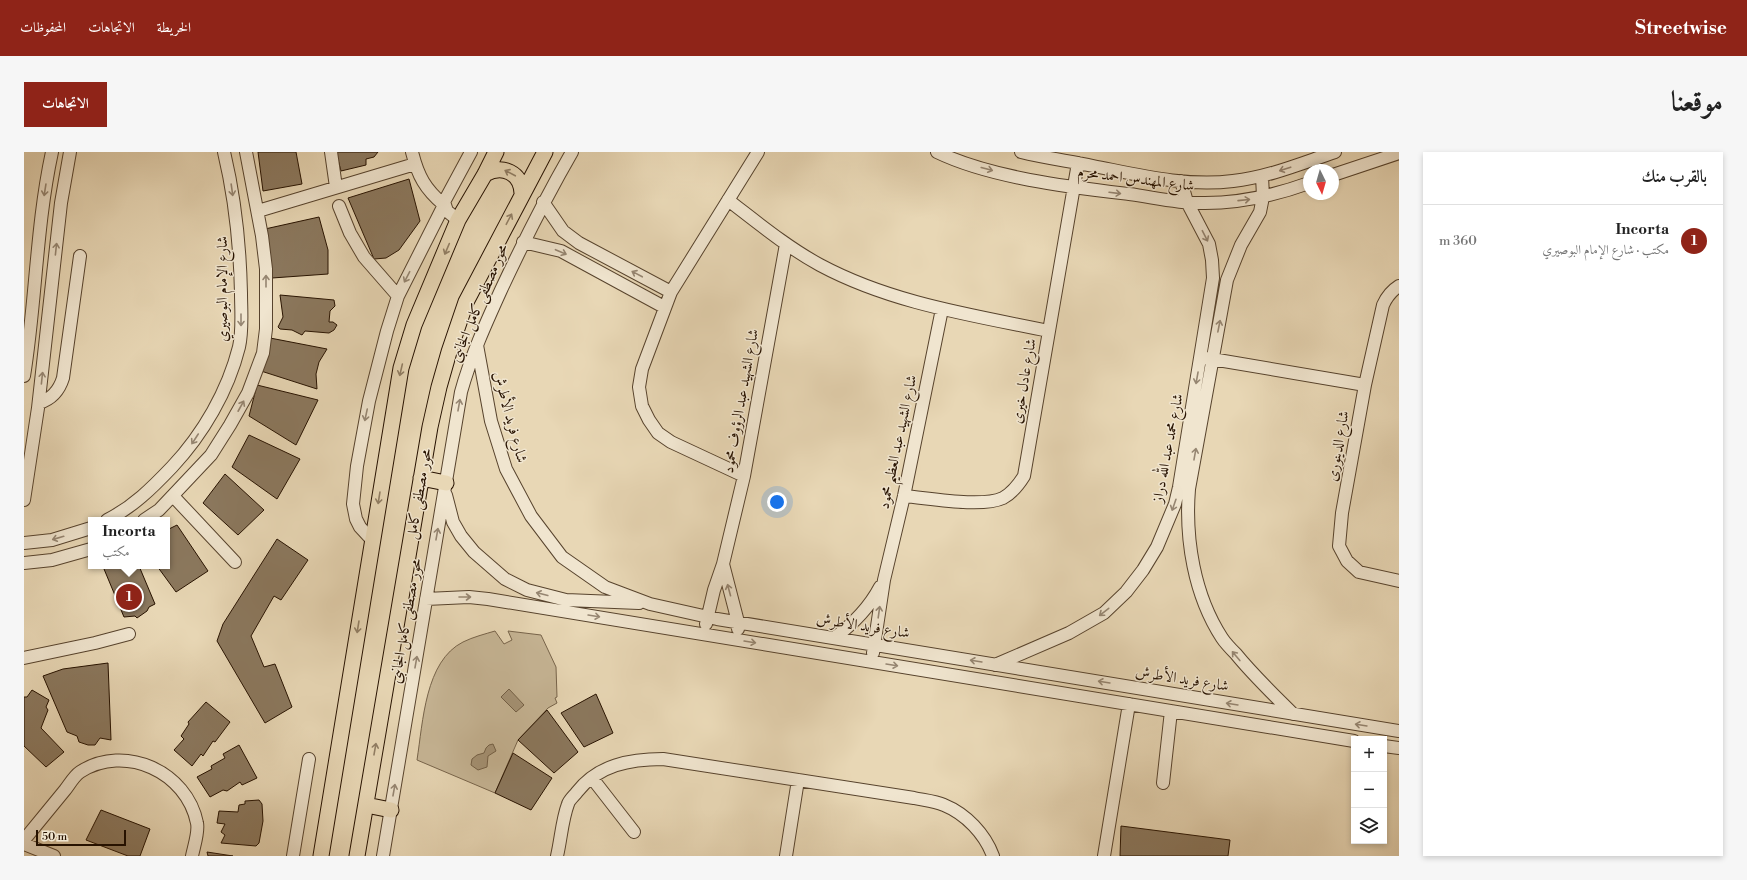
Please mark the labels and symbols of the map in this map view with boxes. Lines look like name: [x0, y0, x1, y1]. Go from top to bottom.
street label: شارع المهندس احمد محرم: [1076, 162, 1196, 199]
north arrow: [1303, 164, 1339, 200]
one-way arrow: [980, 166, 993, 173]
one-way arrow: [1279, 166, 1292, 173]
one-way arrow: [504, 169, 516, 176]
one-way arrow: [228, 183, 236, 196]
one-way arrow: [41, 184, 49, 197]
one-way arrow: [1108, 189, 1121, 196]
one-way arrow: [1237, 196, 1250, 204]
one-way arrow: [506, 213, 513, 225]
one-way arrow: [1201, 230, 1209, 242]
street label: شارع الإمام البوصيري: [213, 236, 235, 342]
street label: محور مصطفى كامل الجانبى: [446, 241, 513, 365]
one-way arrow: [442, 242, 450, 254]
one-way arrow: [52, 243, 60, 256]
one-way arrow: [554, 249, 566, 256]
one-way arrow: [631, 270, 643, 277]
one-way arrow: [403, 271, 411, 283]
one-way arrow: [262, 275, 270, 288]
one-way arrow: [237, 313, 245, 326]
one-way arrow: [1215, 320, 1223, 333]
street label: شارع الشهيد عبد الرؤوف محمود: [719, 327, 766, 475]
street label: شارع عادل خيرى: [1007, 337, 1044, 426]
one-way arrow: [397, 363, 404, 376]
street label: شارع فريد الأطرش: [486, 369, 533, 466]
one-way arrow: [1193, 371, 1201, 384]
one-way arrow: [38, 372, 45, 385]
street label: شارع الشهيد عبد العظيم محمود: [875, 373, 926, 512]
street label: شارع محمد عبد الله دراز: [1145, 391, 1191, 507]
one-way arrow: [455, 399, 463, 412]
one-way arrow: [238, 400, 245, 412]
one-way arrow: [362, 408, 370, 421]
street label: شارع الدينورى: [1322, 409, 1357, 483]
one-way arrow: [191, 433, 199, 444]
street label: محور مصطفى كامل: [402, 447, 437, 541]
one-way arrow: [1192, 448, 1200, 461]
one-way arrow: [375, 491, 383, 504]
your location: [767, 492, 787, 512]
one-way arrow: [1170, 499, 1178, 511]
one-way arrow: [434, 527, 442, 540]
one-way arrow: [52, 535, 65, 542]
street label: محور مصطفى كامل الجانبى: [386, 557, 427, 685]
pin: 1: [116, 582, 142, 612]
one-way arrow: [725, 584, 732, 597]
one-way arrow: [536, 589, 549, 597]
one-way arrow: [458, 593, 471, 601]
one-way arrow: [875, 606, 883, 619]
street label: شارع فريد الأطرش: [815, 607, 911, 646]
one-way arrow: [1098, 608, 1109, 617]
one-way arrow: [587, 612, 600, 620]
one-way arrow: [354, 620, 362, 633]
one-way arrow: [743, 638, 756, 646]
one-way arrow: [1232, 650, 1241, 661]
one-way arrow: [412, 656, 420, 669]
one-way arrow: [970, 657, 983, 665]
street label: شارع فريد الأطرش: [1134, 660, 1230, 699]
one-way arrow: [885, 661, 898, 669]
one-way arrow: [1098, 678, 1111, 686]
one-way arrow: [1226, 699, 1239, 707]
one-way arrow: [1354, 720, 1367, 728]
one-way arrow: [372, 742, 380, 755]
one-way arrow: [390, 784, 398, 797]
scale bar: [36, 828, 126, 847]

